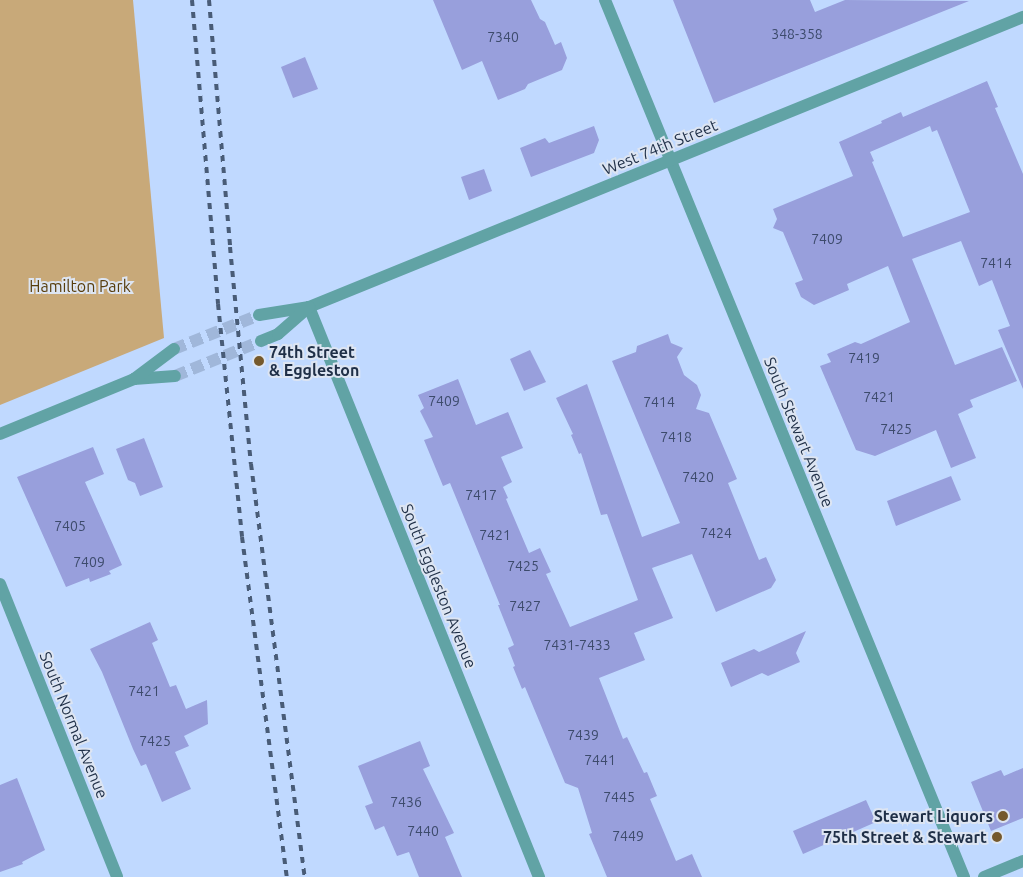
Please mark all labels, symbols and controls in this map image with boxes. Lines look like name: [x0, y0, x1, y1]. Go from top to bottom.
house number: 348-358: [771, 26, 823, 42]
house number: 7340: [487, 29, 519, 45]
street label: West 74th Street: [600, 115, 720, 179]
house number: 7409: [811, 231, 843, 247]
house number: 7414: [980, 255, 1012, 271]
park label: Hamilton Park: [29, 276, 131, 296]
place label: 74th Street & Eggleston: [269, 342, 359, 380]
house number: 7419: [848, 350, 880, 366]
street label: South Stewart Avenue: [760, 354, 838, 510]
marker: 74th Street & Eggleston: [253, 355, 265, 367]
house number: 7421: [863, 389, 895, 405]
house number: 7409: [428, 393, 460, 409]
house number: 7414: [643, 394, 675, 410]
house number: 7425: [880, 421, 912, 437]
house number: 7418: [660, 429, 692, 445]
house number: 7420: [682, 469, 714, 485]
house number: 7417: [465, 487, 497, 503]
street label: South Eggleston Avenue: [397, 501, 481, 671]
house number: 7405: [54, 518, 86, 534]
house number: 7424: [700, 525, 732, 541]
house number: 7421: [479, 527, 511, 543]
house number: 7409: [73, 554, 105, 570]
house number: 7425: [507, 558, 539, 574]
house number: 7427: [509, 598, 541, 614]
house number: 7431-7433: [543, 637, 611, 653]
street label: South Normal Avenue: [36, 649, 112, 801]
house number: 7421: [128, 683, 160, 699]
house number: 7439: [567, 727, 599, 743]
house number: 7425: [139, 733, 171, 749]
house number: 7441: [584, 752, 616, 768]
house number: 7445: [603, 789, 635, 805]
house number: 7436: [390, 794, 422, 810]
place label: Stewart Liquors: [874, 806, 993, 826]
marker: Stewart Liquors: [997, 810, 1009, 822]
house number: 7440: [407, 823, 439, 839]
place label: 75th Street & Stewart: [823, 827, 987, 847]
house number: 7449: [612, 828, 644, 844]
marker: 75th Street & Stewart: [991, 831, 1003, 843]

